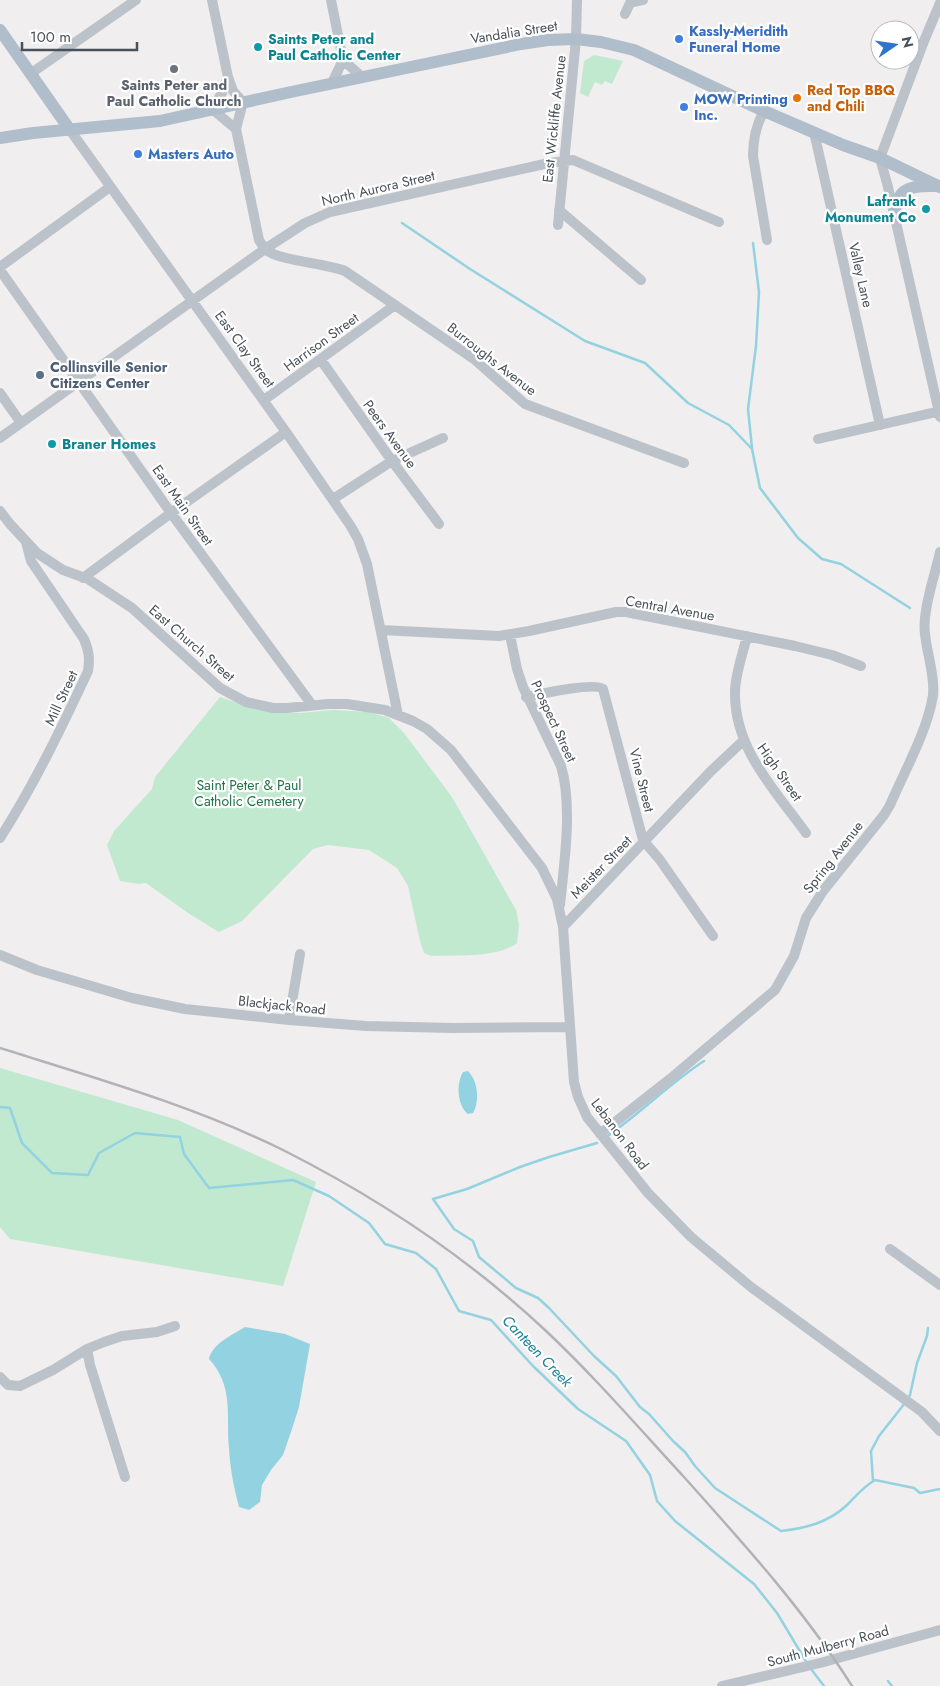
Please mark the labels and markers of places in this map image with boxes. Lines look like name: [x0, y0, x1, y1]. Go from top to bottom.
place label: Kassly-Meridith Funeral Home: [689, 21, 788, 57]
place label: Saints Peter and Paul Catholic Center: [268, 29, 401, 65]
marker: Kassly-Meridith Funeral Home: [673, 33, 685, 45]
marker: Saints Peter and Paul Catholic Center: [252, 41, 264, 53]
marker: Saints Peter and Paul Catholic Church: [168, 63, 180, 75]
place label: Saints Peter and Paul Catholic Church: [107, 75, 241, 111]
place label: Red Top BBQ and Chili: [807, 80, 896, 116]
place label: MOW Printing Inc.: [694, 89, 788, 125]
marker: Red Top BBQ and Chili: [791, 92, 803, 104]
marker: MOW Printing Inc.: [678, 101, 690, 113]
place label: Masters Auto: [148, 144, 234, 164]
marker: Masters Auto: [132, 148, 144, 160]
place label: Lafrank Monument Co: [825, 191, 916, 227]
marker: Lafrank Monument Co: [920, 203, 932, 215]
place label: Collinsville Senior Citizens Center: [50, 357, 168, 393]
marker: Collinsville Senior Citizens Center: [34, 369, 46, 381]
place label: Braner Homes: [62, 434, 156, 454]
marker: Braner Homes: [46, 438, 58, 450]

